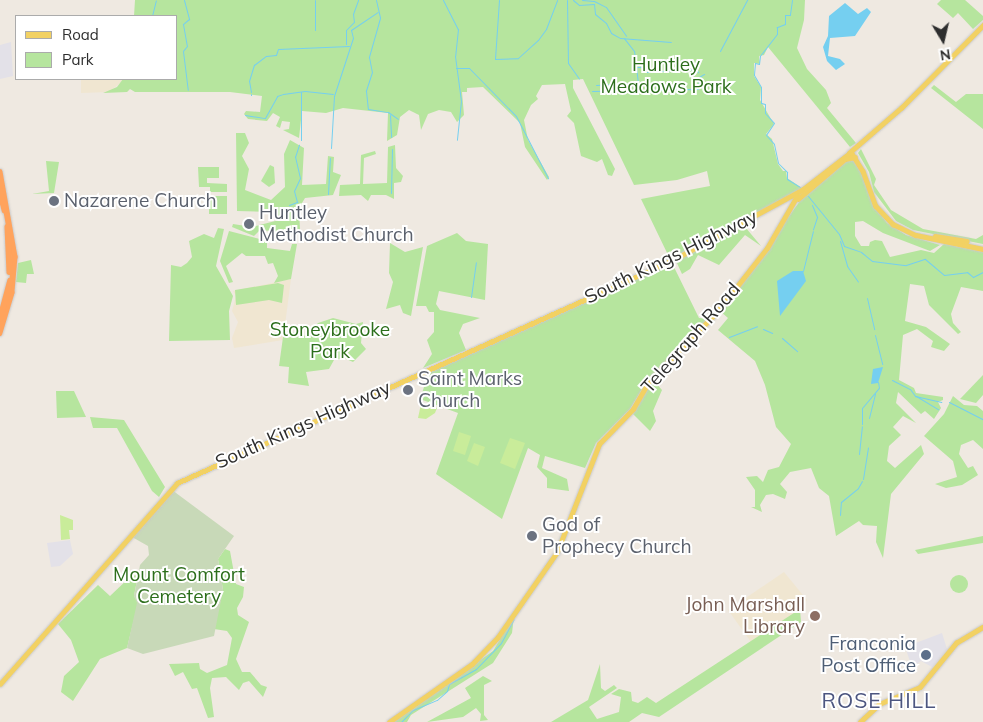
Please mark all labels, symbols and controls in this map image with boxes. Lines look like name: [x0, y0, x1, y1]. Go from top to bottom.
legend: [15, 15, 178, 80]
north arrow: [918, 15, 968, 65]
text: Road: [62, 25, 99, 44]
text: N: [939, 45, 952, 65]
text: Park: [62, 50, 94, 69]
park label: Huntley Meadows Park: [601, 54, 731, 98]
place label: Nazarene Church: [64, 190, 217, 212]
marker: Nazarene Church: [48, 195, 60, 207]
place label: Huntley Methodist Church: [259, 202, 414, 246]
street label: South Kings Highway: [581, 205, 761, 309]
marker: Huntley Methodist Church: [243, 218, 255, 230]
street label: Telegraph Road: [637, 278, 745, 398]
park label: Stoneybrooke Park: [270, 319, 390, 363]
place label: Saint Marks Church: [418, 368, 522, 412]
street label: South Kings Highway: [212, 376, 394, 474]
marker: Saint Marks Church: [402, 384, 414, 396]
place label: God of Prophecy Church: [542, 514, 692, 558]
marker: God of Prophecy Church: [526, 530, 538, 542]
park label: Mount Comfort Cemetery: [113, 564, 245, 608]
place label: John Marshall Library: [685, 594, 805, 638]
marker: John Marshall Library: [809, 610, 821, 622]
place label: Franconia Post Office: [821, 633, 916, 677]
marker: Franconia Post Office: [920, 649, 932, 661]
district label: ROSE HILL: [820, 687, 938, 713]

